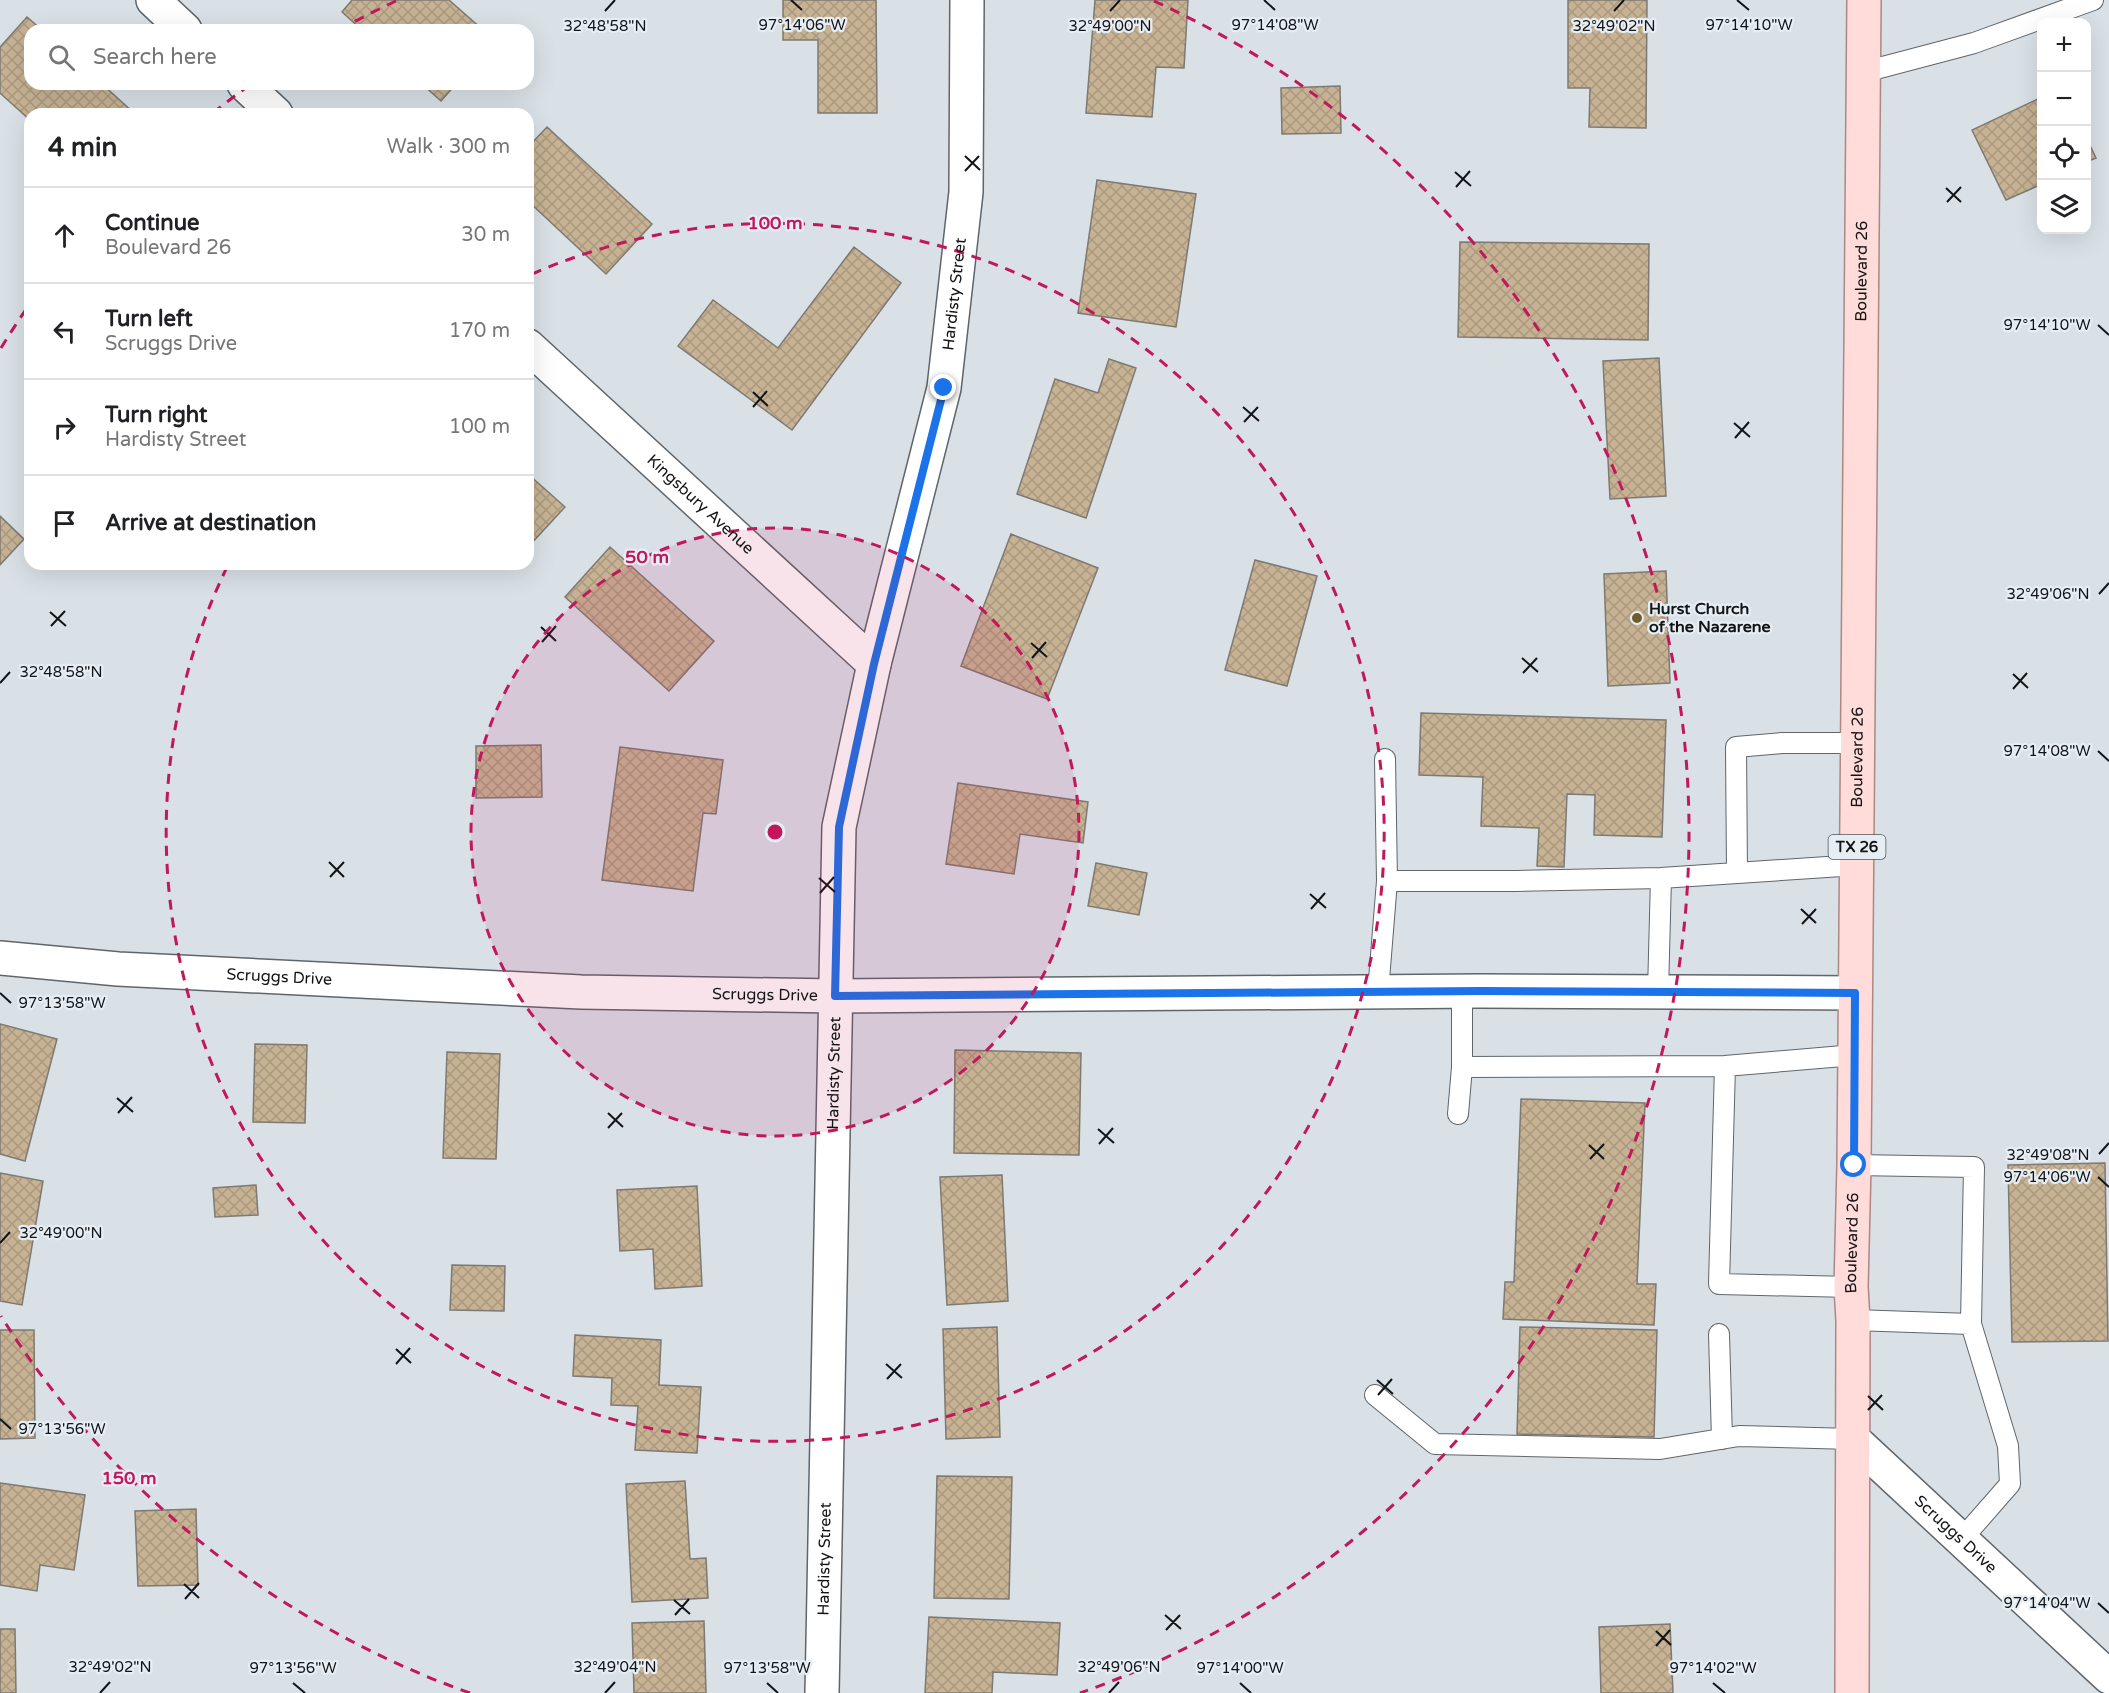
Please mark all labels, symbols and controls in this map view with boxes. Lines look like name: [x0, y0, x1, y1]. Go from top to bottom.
text: 97°14'06"W: [758, 16, 846, 34]
text: 97°14'08"W: [1231, 16, 1319, 34]
text: 97°14'10"W: [1705, 16, 1793, 34]
text: 32°48'58"N: [563, 17, 647, 35]
text: 32°49'00"N: [1068, 17, 1152, 35]
text: 32°49'02"N: [1572, 17, 1656, 35]
map controls: [2037, 18, 2091, 234]
button: +: [2037, 18, 2091, 72]
search box: [24, 24, 534, 90]
icon: search: [45, 41, 78, 74]
text: Search here: [93, 44, 217, 70]
button: −: [2037, 72, 2091, 126]
button: locate: [2037, 126, 2091, 180]
text: 4 min: [48, 132, 117, 163]
text: Walk · 300 m: [387, 135, 510, 159]
button: layers: [2037, 180, 2091, 234]
text: Continue: [105, 210, 200, 236]
text: 100 m: [747, 212, 803, 234]
icon: ahead: [48, 219, 81, 252]
street label: Boulevard 26: [1851, 220, 1872, 322]
text: 30 m: [461, 223, 510, 247]
text: Boulevard 26: [105, 236, 231, 260]
street label: Hardisty Street: [938, 237, 971, 352]
text: Turn left: [105, 306, 193, 332]
icon: left: [48, 315, 81, 348]
text: 97°14'10"W: [2003, 316, 2091, 334]
text: 170 m: [449, 319, 510, 343]
text: Scruggs Drive: [105, 332, 237, 356]
route end: [930, 374, 956, 400]
text: Turn right: [105, 402, 207, 428]
icon: right: [48, 411, 81, 444]
text: 100 m: [449, 415, 510, 439]
text: Hardisty Street: [105, 428, 246, 452]
street label: Kingsbury Avenue: [643, 450, 758, 559]
icon: arrive: [48, 507, 81, 540]
text: Arrive at destination: [105, 510, 316, 536]
text: 50 m: [625, 546, 669, 568]
text: 32°49'06"N: [2006, 585, 2090, 603]
place label: Hurst Church of the Nazarene: [1649, 599, 1771, 637]
marker: Hurst Church of the Nazarene: [1630, 611, 1644, 625]
text: 32°48'58"N: [19, 663, 103, 681]
street label: Boulevard 26: [1847, 706, 1868, 808]
text: 97°14'08"W: [2003, 742, 2091, 760]
centre of rings: [765, 822, 785, 842]
road number: TX 26: [1828, 835, 1886, 859]
street label: Scruggs Drive: [226, 964, 333, 990]
street label: Scruggs Drive: [712, 984, 818, 1006]
text: 97°13'58"W: [18, 994, 106, 1012]
street label: Hardisty Street: [823, 1016, 845, 1130]
text: 32°49'08"N: [2006, 1146, 2090, 1164]
route start: [1840, 1151, 1866, 1177]
text: 97°14'06"W: [2003, 1168, 2091, 1186]
street label: Boulevard 26: [1841, 1192, 1863, 1294]
text: 32°49'00"N: [19, 1224, 103, 1242]
text: 97°13'56"W: [18, 1420, 106, 1438]
text: 150 m: [101, 1467, 157, 1489]
street label: Scruggs Drive: [1910, 1491, 2001, 1578]
street label: Hardisty Street: [814, 1502, 836, 1616]
text: 97°14'04"W: [2003, 1594, 2091, 1612]
text: 32°49'02"N: [68, 1658, 152, 1676]
text: 32°49'04"N: [573, 1658, 657, 1676]
text: 32°49'06"N: [1077, 1658, 1161, 1676]
text: 97°13'56"W: [249, 1659, 337, 1677]
text: 97°13'58"W: [723, 1659, 811, 1677]
text: 97°14'00"W: [1196, 1659, 1284, 1677]
text: 97°14'02"W: [1669, 1659, 1757, 1677]

